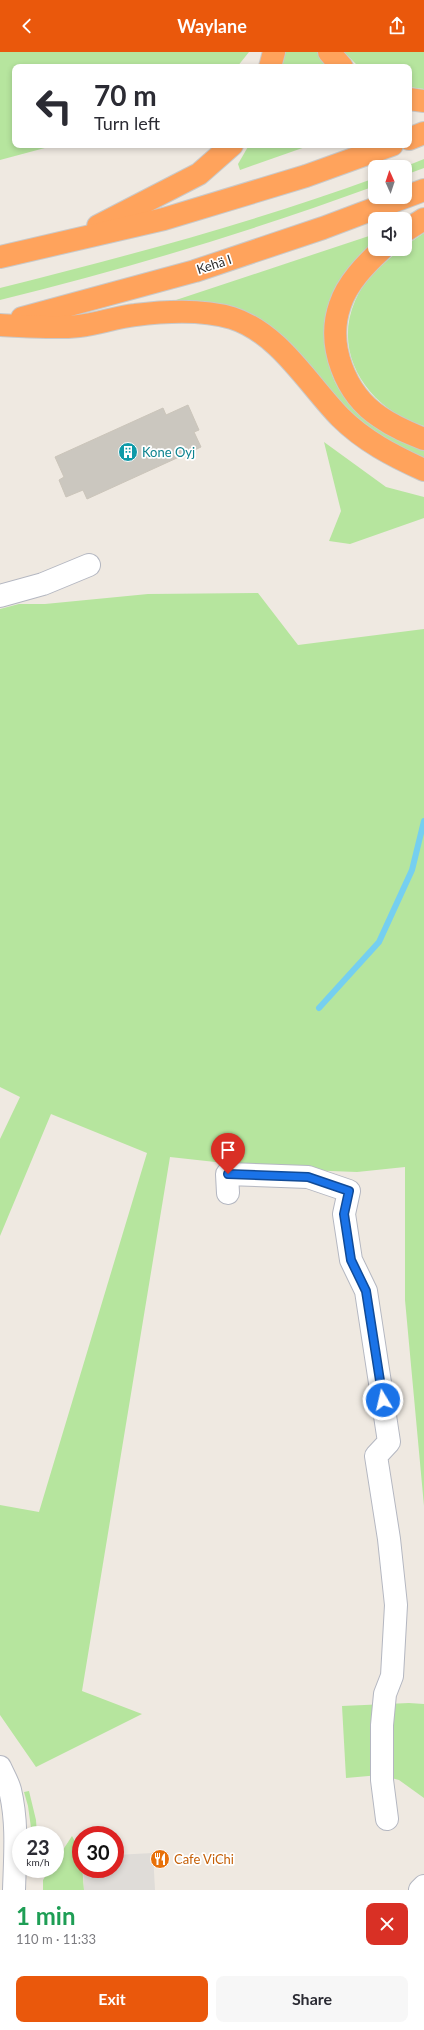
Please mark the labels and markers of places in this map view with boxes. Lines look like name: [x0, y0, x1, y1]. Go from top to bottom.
building icon: Kone Oyj: [117, 441, 139, 463]
place label: Kone Oyj: [142, 444, 195, 460]
pin: [211, 1133, 245, 1174]
restaurant icon: Cafe ViChi: [149, 1848, 171, 1870]
place label: Cafe ViChi: [174, 1851, 234, 1867]

